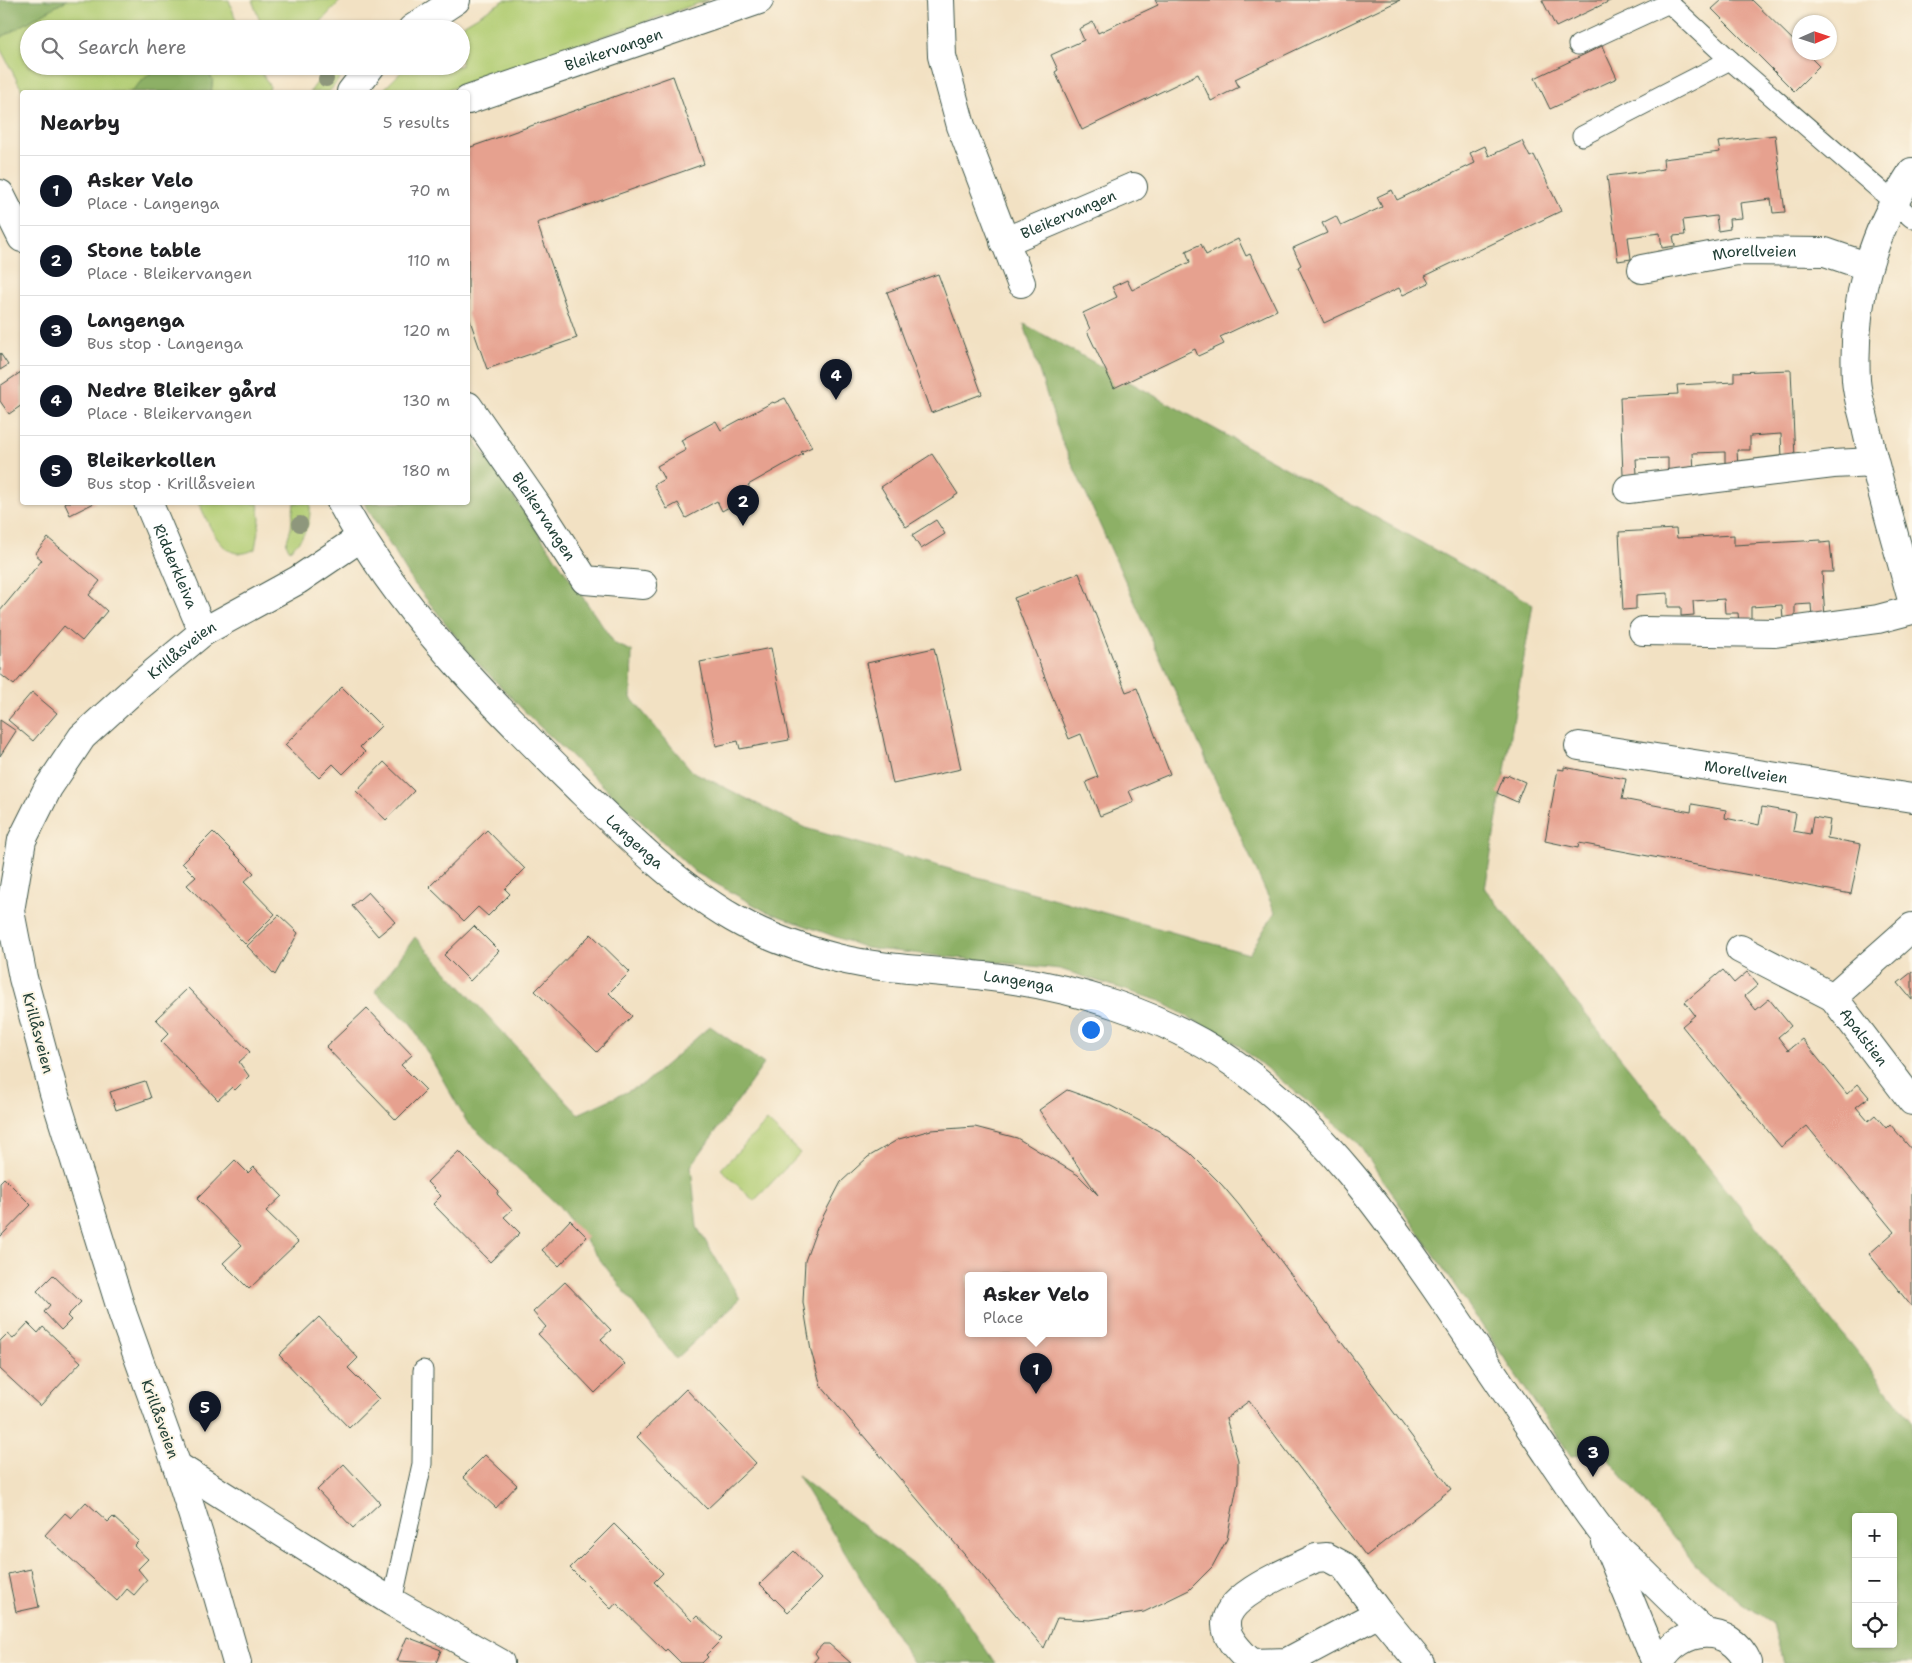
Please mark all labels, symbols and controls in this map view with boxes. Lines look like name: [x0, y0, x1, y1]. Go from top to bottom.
north arrow: [1792, 15, 1837, 60]
search box: [20, 20, 470, 75]
street label: Bleikervangen: [562, 24, 665, 76]
icon: search: [38, 34, 66, 62]
text: Search here: [78, 35, 187, 60]
text: Nearby: [40, 109, 120, 137]
text: 5 results: [383, 112, 450, 133]
text: Asker Velo: [87, 168, 193, 193]
text: 1: [52, 180, 60, 201]
text: 70 m: [409, 180, 450, 201]
street label: Bleikervangen: [1018, 185, 1119, 244]
text: Place · Langenga: [87, 193, 219, 214]
text: Stone table: [87, 238, 202, 263]
street label: Morellveien: [1711, 241, 1797, 265]
text: 2: [50, 250, 62, 271]
text: 110 m: [407, 250, 450, 271]
text: Place · Bleikervangen: [87, 263, 252, 284]
text: Langenga: [87, 308, 185, 333]
text: 3: [50, 320, 62, 341]
text: 120 m: [403, 320, 450, 341]
text: Bus stop · Langenga: [87, 333, 243, 354]
pin: 4: [820, 359, 852, 400]
text: Nedre Bleiker gård: [87, 378, 277, 403]
text: 4: [50, 390, 62, 411]
text: 130 m: [403, 390, 450, 411]
text: Place · Bleikervangen: [87, 403, 252, 424]
text: Bleikerkollen: [87, 448, 216, 473]
text: 5: [51, 460, 61, 481]
text: 180 m: [402, 460, 450, 481]
street label: Bleikervangen: [507, 468, 580, 565]
text: Bus stop · Krillåsveien: [87, 473, 255, 494]
pin: 2: [727, 485, 759, 526]
street label: Ridderkleiva: [148, 521, 202, 613]
street label: Krillåsveien: [143, 617, 220, 684]
street label: Morellveien: [1703, 756, 1789, 788]
street label: Langenga: [601, 810, 668, 874]
street label: Langenga: [982, 966, 1057, 997]
street label: Krillåsveien: [18, 990, 58, 1076]
street label: Apalstien: [1835, 1004, 1892, 1070]
your location: [1078, 1017, 1104, 1043]
popup: [965, 1272, 1107, 1337]
text: Asker Velo: [983, 1282, 1089, 1307]
text: Place: [983, 1307, 1024, 1328]
pin: 1: [1020, 1353, 1052, 1394]
street label: Krillåsveien: [136, 1377, 184, 1461]
pin: 5: [189, 1391, 221, 1432]
pin: 3: [1577, 1436, 1609, 1477]
map controls: [1852, 1513, 1897, 1648]
button: +: [1852, 1513, 1897, 1558]
button: −: [1852, 1558, 1897, 1603]
button: locate: [1852, 1603, 1897, 1648]

